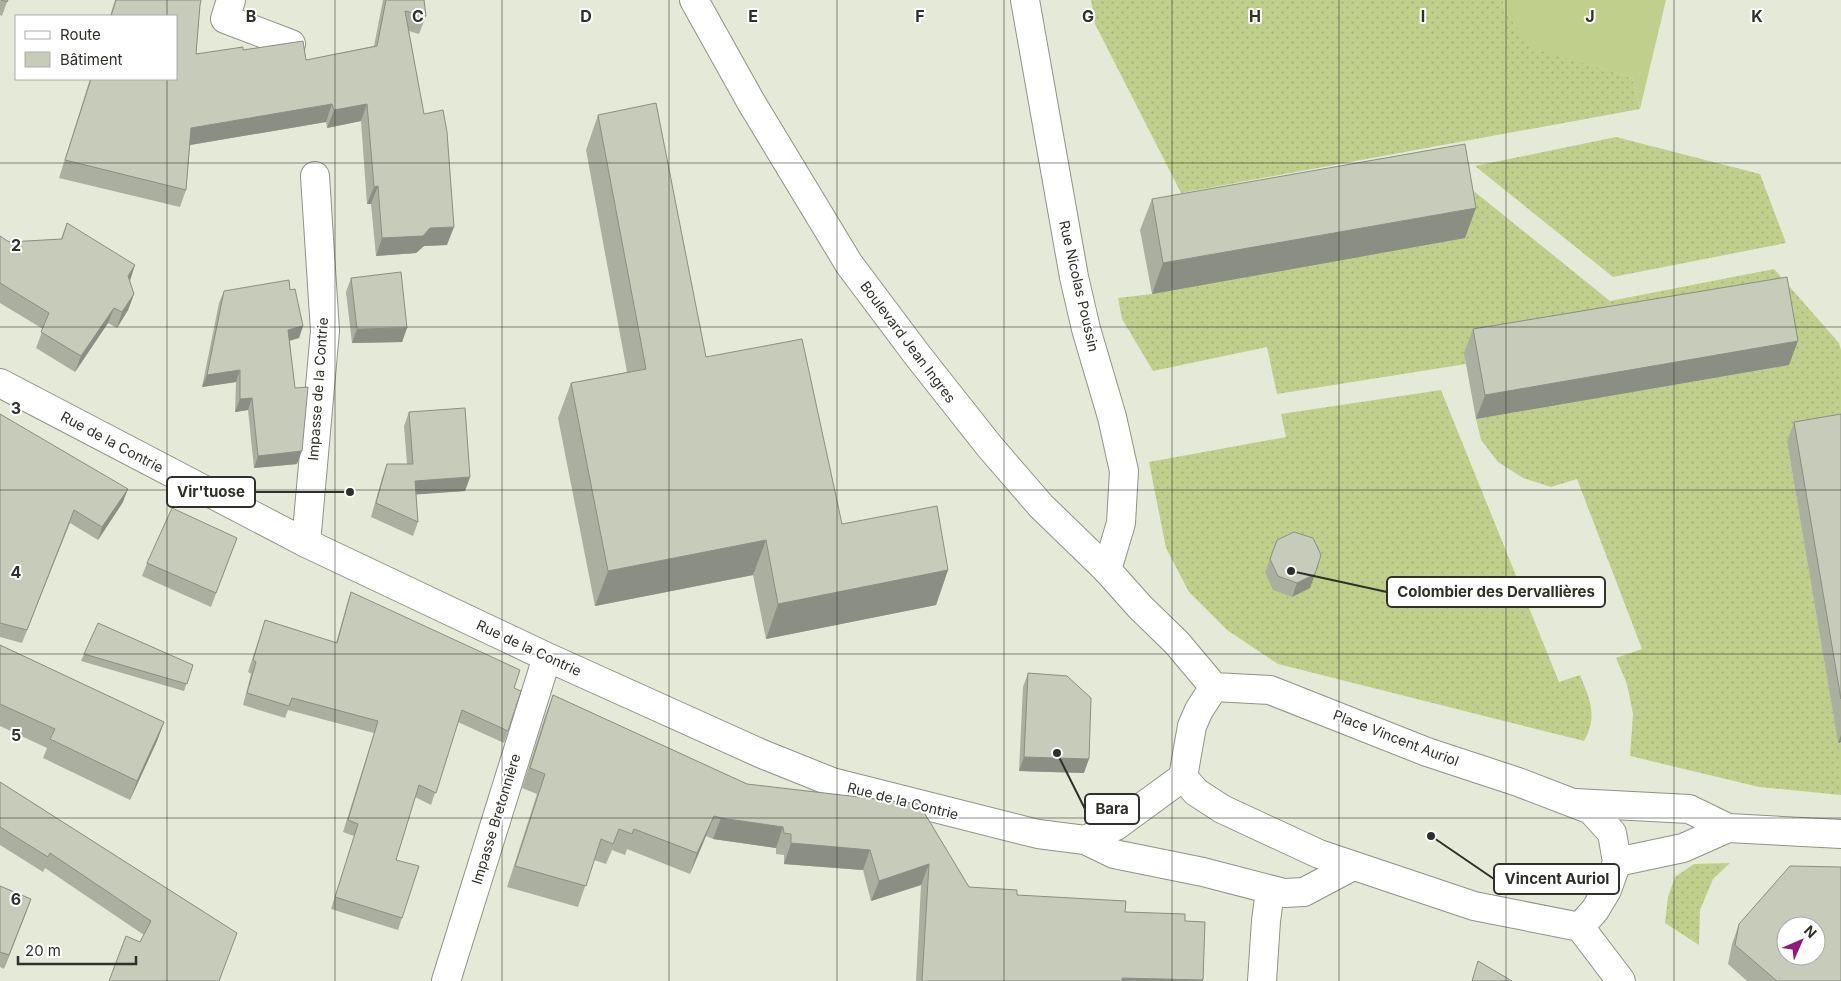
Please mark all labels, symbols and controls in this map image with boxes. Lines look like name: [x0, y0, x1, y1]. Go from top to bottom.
text: B: [246, 6, 256, 26]
text: C: [412, 6, 424, 26]
text: D: [580, 6, 592, 26]
text: E: [748, 6, 758, 26]
text: F: [915, 6, 925, 26]
text: G: [1082, 6, 1094, 26]
text: H: [1249, 6, 1261, 26]
text: I: [1421, 6, 1425, 26]
text: J: [1585, 6, 1595, 26]
text: K: [1751, 6, 1763, 26]
legend: [15, 15, 178, 80]
text: Route: [60, 25, 101, 44]
text: Bâtiment: [60, 50, 123, 69]
street label: Rue Nicolas Poussin: [1056, 219, 1103, 353]
text: 2: [11, 235, 21, 255]
street label: Boulevard Jean Ingres: [857, 278, 960, 406]
street label: Impasse de la Contrie: [304, 317, 331, 461]
text: 3: [11, 398, 21, 418]
street label: Rue de la Contrie: [58, 407, 166, 476]
callout: Vir'tuose: [167, 477, 255, 507]
text: Vir'tuose: [177, 482, 245, 501]
text: 4: [11, 562, 22, 582]
callout: Colombier des Dervallières: [1387, 577, 1605, 607]
text: Colombier des Dervallières: [1397, 582, 1595, 601]
street label: Rue de la Contrie: [474, 616, 584, 679]
street label: Place Vincent Auriol: [1331, 706, 1461, 769]
text: 5: [11, 725, 21, 745]
street label: Impasse Bretonnière: [468, 751, 524, 886]
street label: Rue de la Contrie: [846, 779, 960, 823]
callout: Bara: [1085, 794, 1139, 824]
text: Bara: [1095, 799, 1129, 818]
callout: Vincent Auriol: [1494, 864, 1619, 894]
text: Vincent Auriol: [1505, 869, 1609, 888]
text: 6: [11, 889, 21, 909]
north arrow: [1776, 916, 1826, 966]
text: N: [1801, 922, 1820, 941]
scale bar: [18, 934, 135, 966]
text: 20 m: [25, 941, 61, 960]

